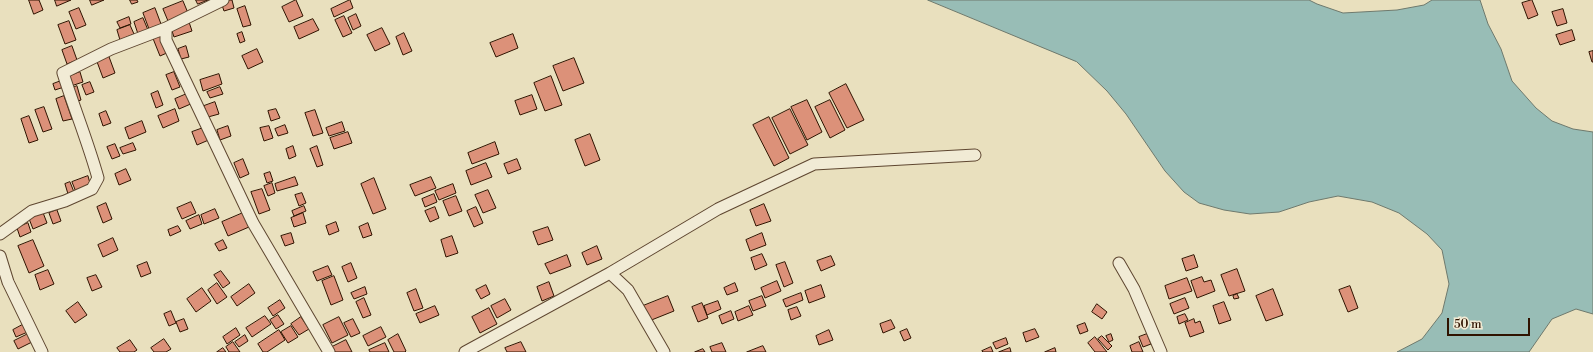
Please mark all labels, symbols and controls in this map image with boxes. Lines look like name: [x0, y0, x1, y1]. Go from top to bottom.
scale bar: [1449, 310, 1532, 336]
text: 50 m: [1454, 317, 1482, 332]

